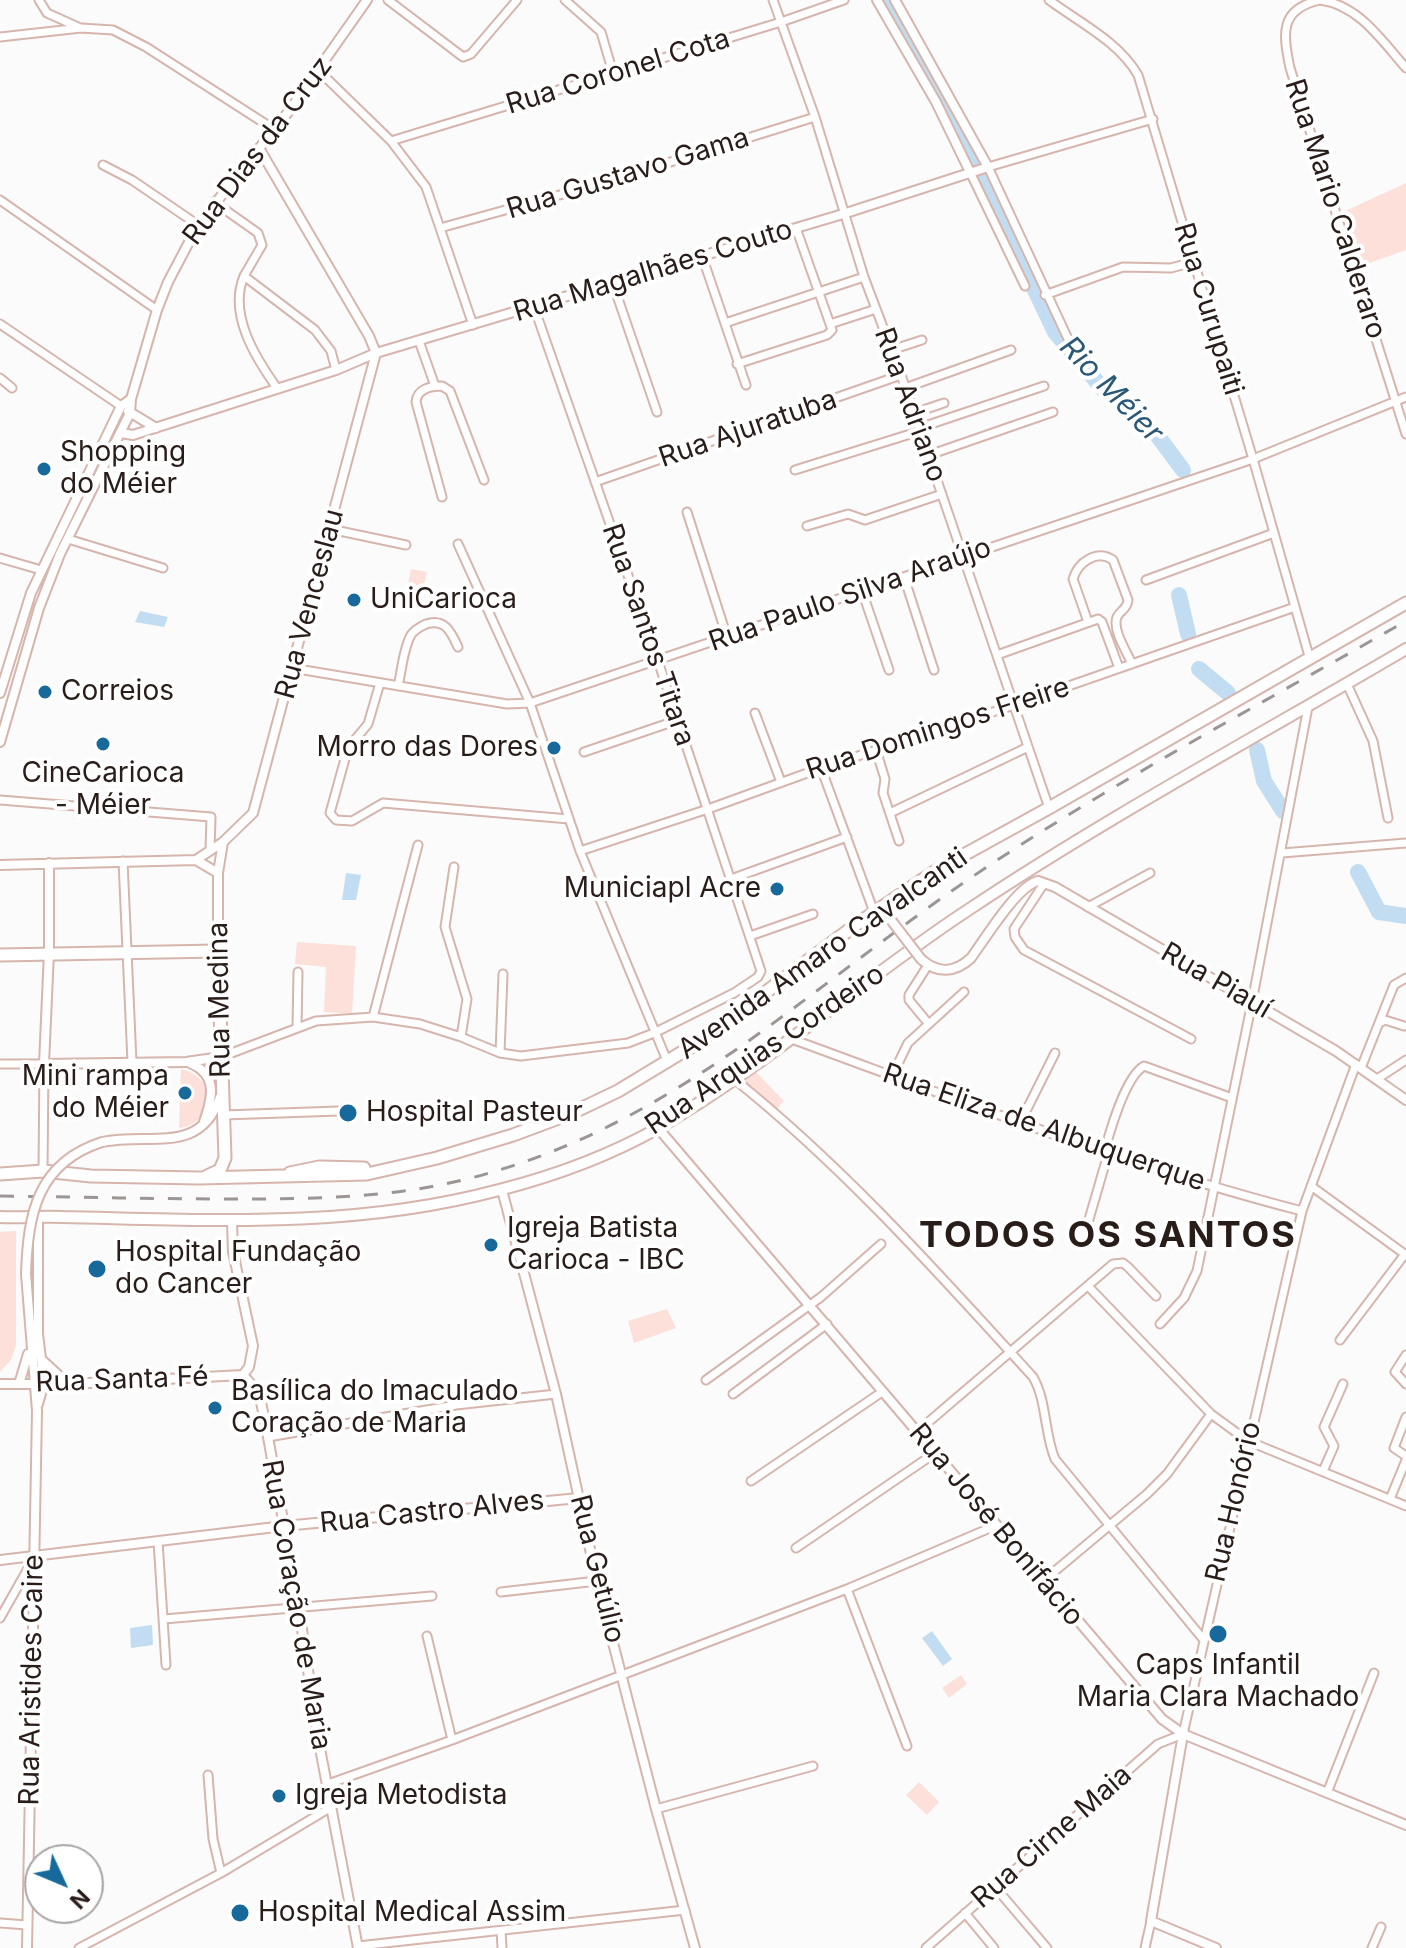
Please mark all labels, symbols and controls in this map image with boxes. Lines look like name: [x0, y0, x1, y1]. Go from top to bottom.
street label: Rua Coronel Cota: [502, 22, 734, 122]
street label: Rua Dias da Cruz: [176, 50, 340, 252]
street label: Rua Mario Calderaro: [1277, 75, 1393, 343]
street label: Rua Gustavo Gama: [503, 121, 753, 227]
street label: Rua Magalhães Couto: [510, 213, 796, 329]
street label: Rua Curupaiti: [1166, 219, 1250, 399]
street label: Rua Adriano: [867, 323, 953, 487]
water label: Rio Méier: [1052, 330, 1170, 450]
street label: Rua Ajuratuba: [655, 383, 841, 475]
place label: Shopping do Méier: [60, 436, 186, 502]
marker: Shopping do Méier: [35, 460, 53, 478]
street label: Rua Venceslau: [269, 505, 351, 703]
street label: Rua Santos Titara: [594, 519, 702, 751]
street label: Rua Paulo Silva Araújo: [704, 531, 996, 659]
place label: UniCarioca: [370, 583, 517, 617]
marker: UniCarioca: [345, 591, 363, 609]
street label: Rua Domingos Freire: [802, 671, 1074, 787]
place label: Correios: [61, 675, 174, 709]
marker: Correios: [36, 683, 54, 701]
place label: Morro das Dores: [317, 731, 538, 765]
marker: CineCarioca - Méier: [94, 735, 112, 753]
marker: Morro das Dores: [545, 739, 563, 757]
place label: CineCarioca - Méier: [22, 757, 184, 823]
street label: Avenida Amaro Cavalcanti: [672, 841, 974, 1067]
place label: Municiapl Acre: [564, 872, 761, 906]
marker: Municiapl Acre: [768, 880, 786, 898]
street label: Rua Medina: [202, 922, 238, 1078]
street label: Rua Piauí: [1155, 936, 1277, 1026]
street label: Rua Arquias Cordeiro: [639, 958, 891, 1142]
street label: Rua Eliza de Albuquerque: [878, 1057, 1210, 1199]
place label: Mini rampa do Méier: [22, 1060, 169, 1126]
marker: Mini rampa do Méier: [176, 1084, 194, 1102]
place label: Hospital Pasteur: [366, 1096, 583, 1130]
marker: Hospital Pasteur: [337, 1102, 359, 1124]
place label: Igreja Batista Carioca - IBC: [507, 1212, 685, 1278]
district label: TODOS OS SANTOS: [919, 1214, 1297, 1258]
place label: Hospital Fundação do Cancer: [115, 1236, 361, 1302]
marker: Igreja Batista Carioca - IBC: [482, 1236, 500, 1254]
marker: Hospital Fundação do Cancer: [86, 1258, 108, 1280]
street label: Rua Santa Fé: [35, 1360, 209, 1400]
place label: Basílica do Imaculado Coração de Maria: [231, 1375, 519, 1441]
marker: Basílica do Imaculado Coração de Maria: [206, 1399, 224, 1417]
street label: Rua José Bonifácio: [902, 1417, 1090, 1633]
street label: Rua Honório: [1199, 1418, 1269, 1586]
street label: Rua Coração de Maria: [254, 1457, 338, 1753]
street label: Rua Castro Alves: [318, 1484, 546, 1540]
street label: Rua Getúlio: [562, 1491, 632, 1647]
street label: Rua Aristides Caire: [13, 1554, 51, 1806]
marker: Caps Infantil Maria Clara Machado: [1207, 1623, 1229, 1645]
place label: Caps Infantil Maria Clara Machado: [1077, 1649, 1359, 1715]
street label: Rua Cirne Maia: [965, 1759, 1139, 1915]
place label: Igreja Metodista: [295, 1779, 507, 1813]
marker: Igreja Metodista: [270, 1787, 288, 1805]
north arrow: [24, 1844, 104, 1924]
text: N: [65, 1884, 95, 1914]
place label: Hospital Medical Assim: [258, 1896, 566, 1930]
marker: Hospital Medical Assim: [229, 1902, 251, 1924]

